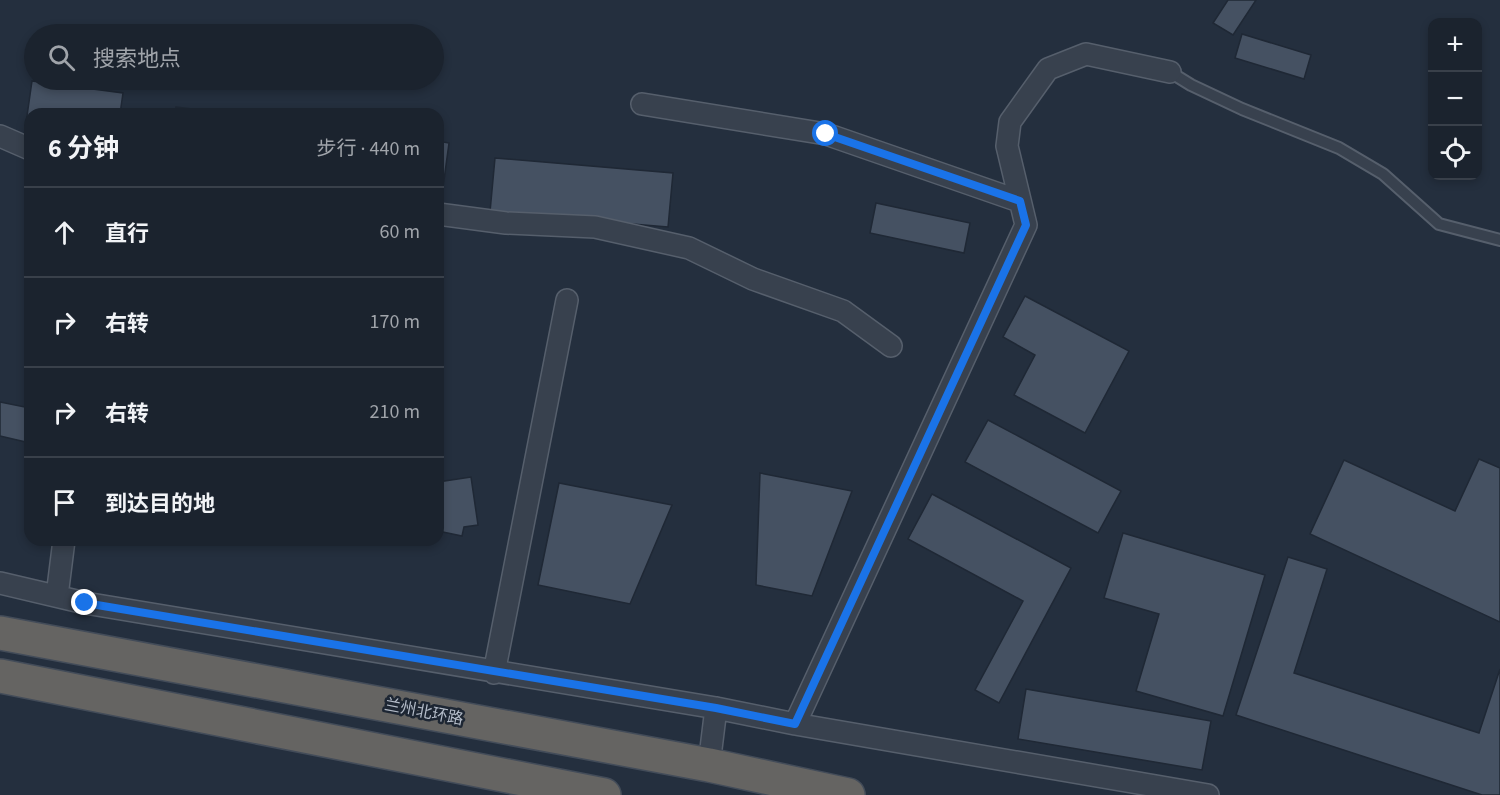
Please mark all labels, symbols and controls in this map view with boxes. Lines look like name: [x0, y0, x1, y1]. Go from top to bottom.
map controls: [1428, 18, 1482, 180]
button: +: [1428, 18, 1482, 72]
search box: [24, 24, 444, 90]
icon: search: [45, 41, 78, 74]
text: 搜索地点: [93, 43, 181, 75]
button: −: [1428, 72, 1482, 126]
route start: [812, 120, 838, 146]
button: locate: [1428, 126, 1482, 180]
text: 6 分钟: [48, 130, 119, 167]
text: 步行 · 440 m: [317, 135, 420, 163]
icon: ahead: [48, 216, 81, 249]
text: 直行: [105, 218, 149, 250]
text: 60 m: [380, 218, 420, 246]
icon: right: [48, 306, 81, 339]
text: 右转: [105, 308, 149, 340]
text: 170 m: [370, 308, 420, 336]
icon: right: [48, 396, 81, 429]
text: 右转: [105, 398, 149, 430]
text: 210 m: [370, 398, 420, 426]
icon: arrive: [48, 486, 81, 519]
text: 到达目的地: [105, 488, 215, 520]
route end: [71, 589, 97, 615]
street label: 兰州北环路: [383, 694, 465, 730]

